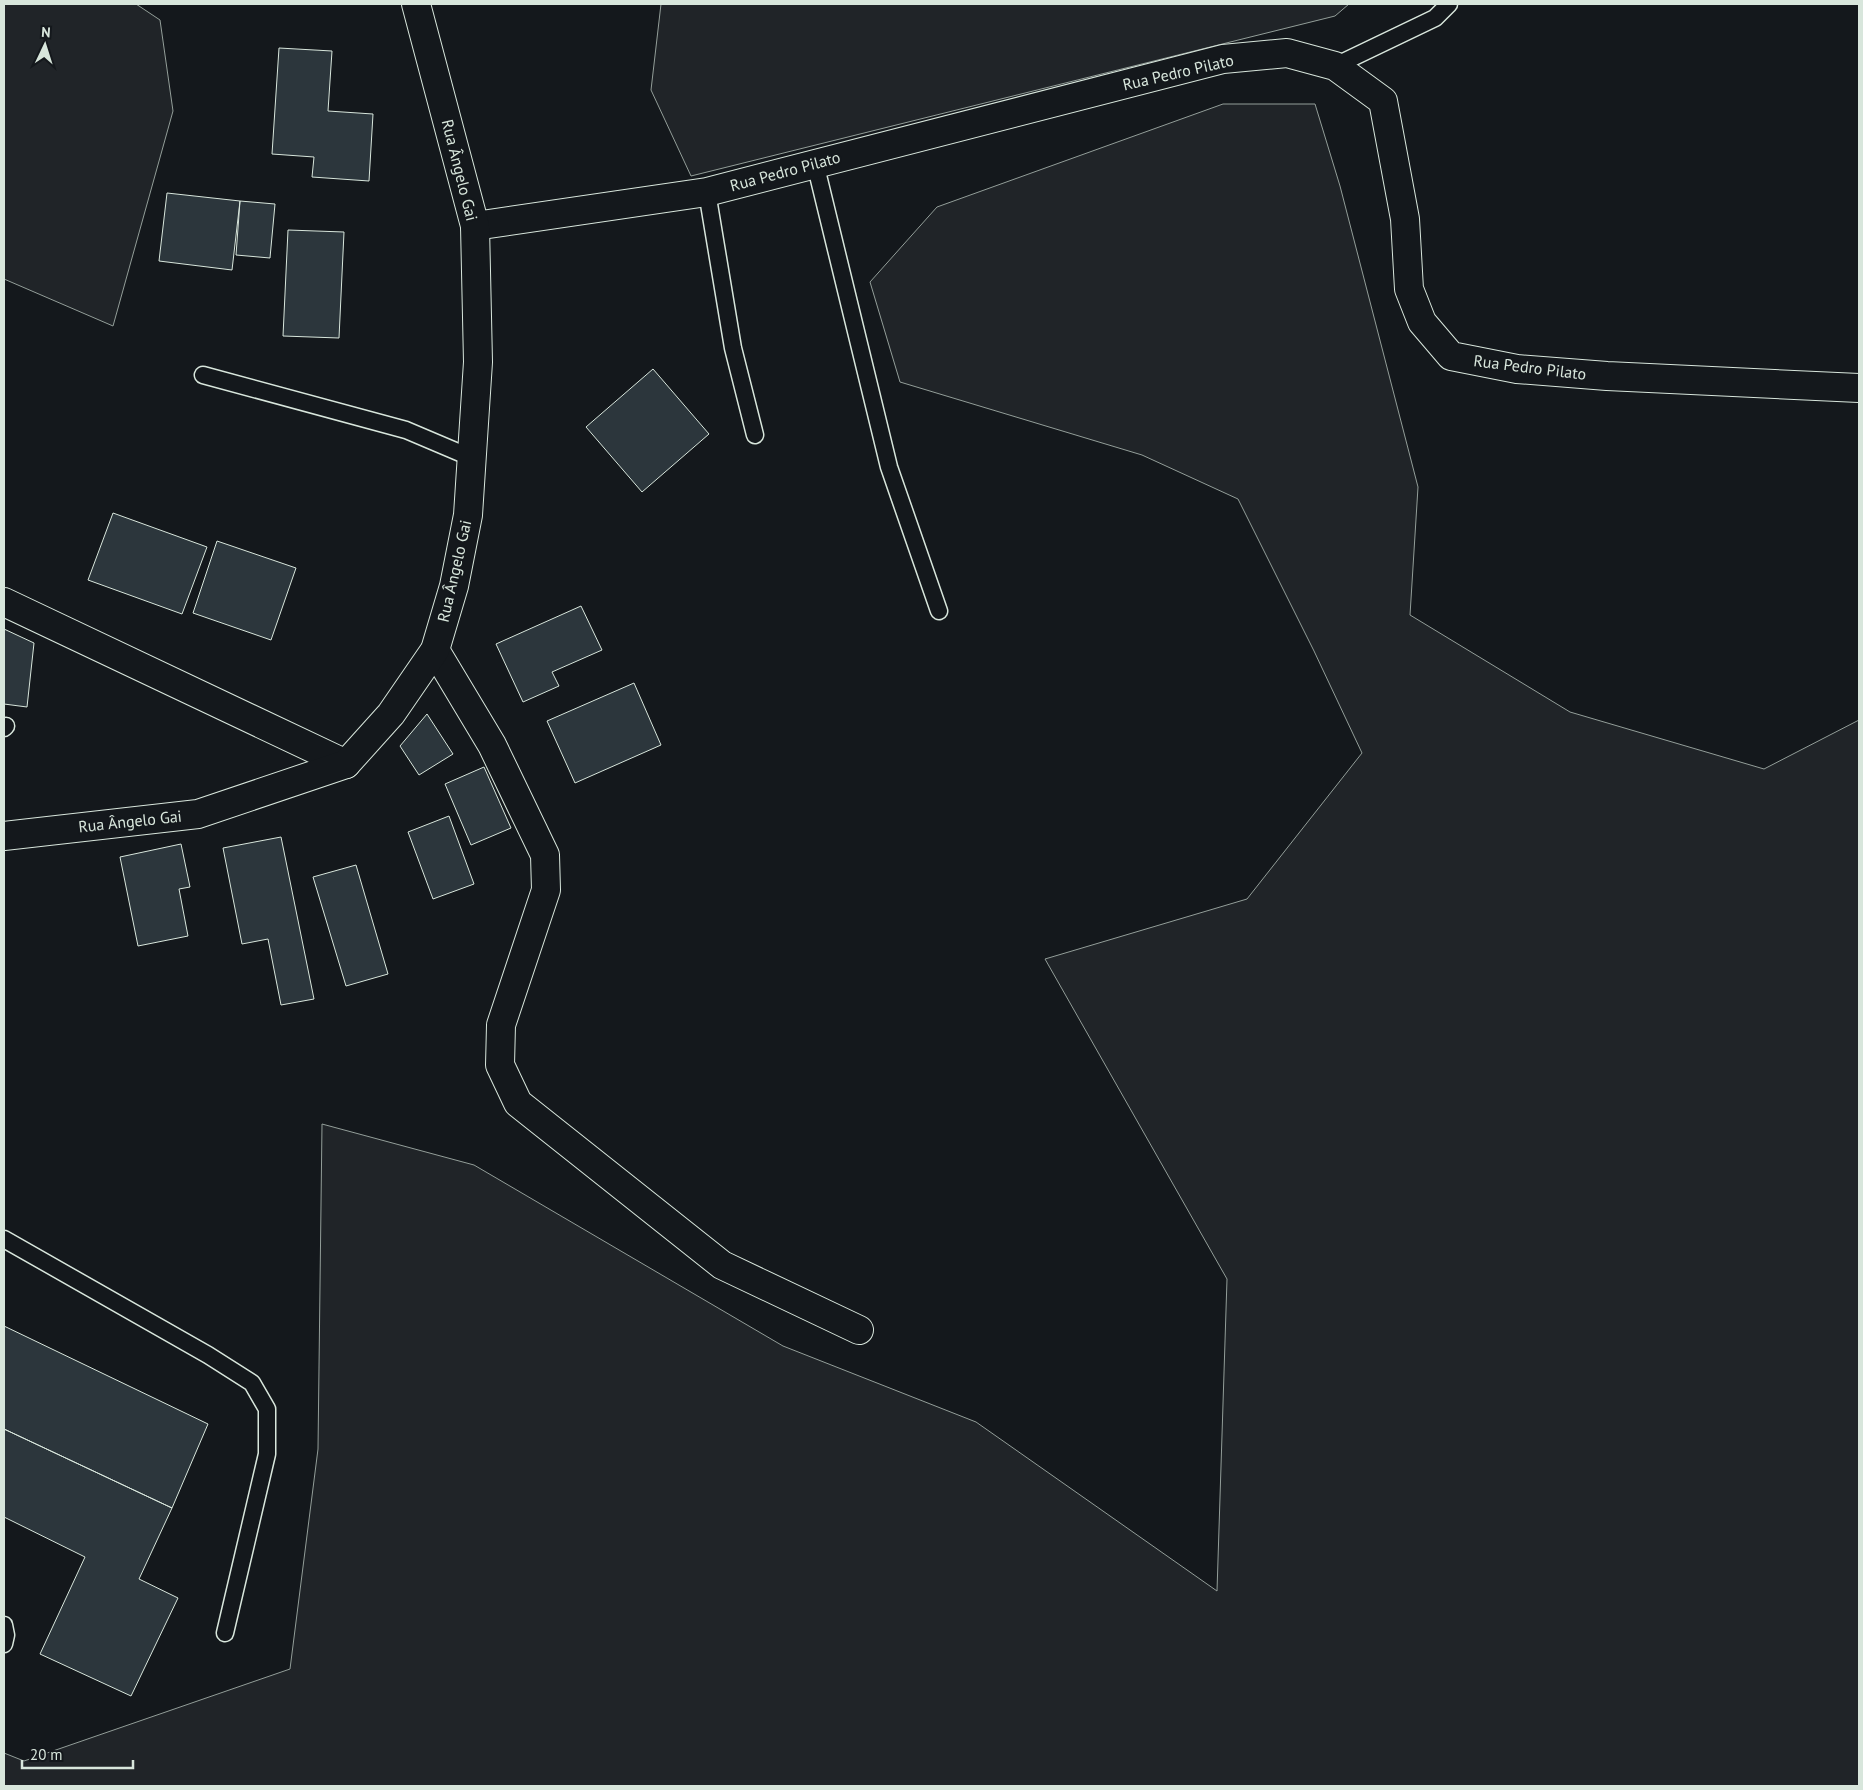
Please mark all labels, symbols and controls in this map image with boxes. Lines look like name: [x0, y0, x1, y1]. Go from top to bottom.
north arrow: [20, 20, 70, 70]
text: N: [41, 23, 51, 41]
street label: Rua Pedro Pilato: [1121, 50, 1235, 94]
street label: Rua Ângelo Gai: [438, 117, 482, 223]
street label: Rua Pedro Pilato: [728, 147, 842, 195]
street label: Rua Pedro Pilato: [1473, 350, 1587, 384]
street label: Rua Ângelo Gai: [433, 518, 475, 624]
street label: Rua Ângelo Gai: [77, 806, 183, 836]
scale bar: [22, 1738, 134, 1770]
text: 20 m: [30, 1745, 63, 1764]

